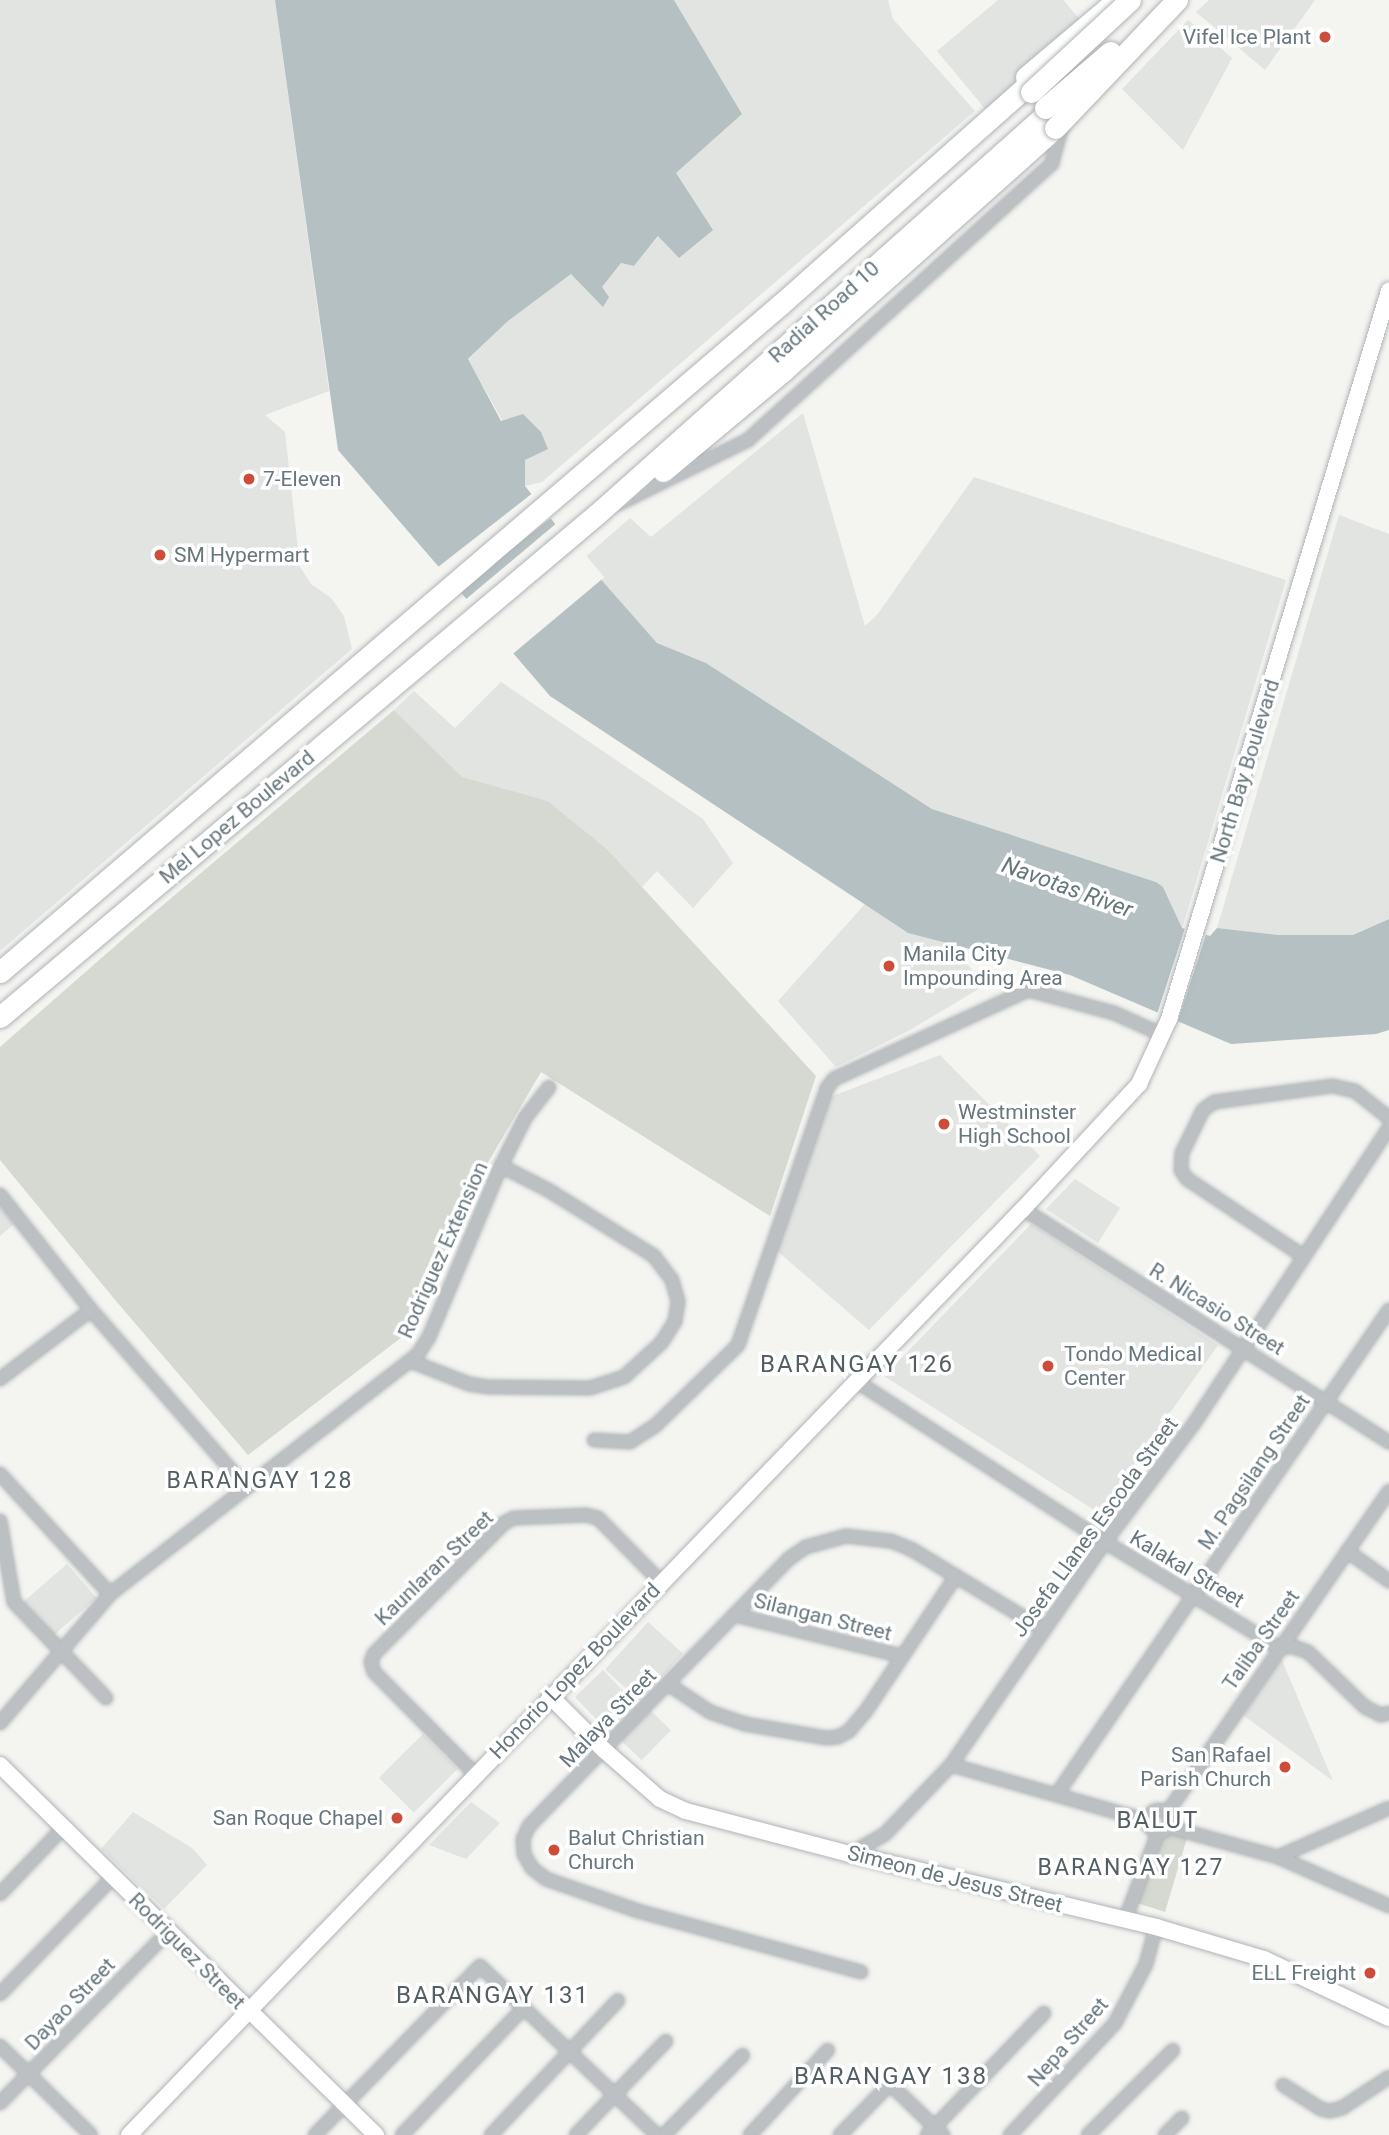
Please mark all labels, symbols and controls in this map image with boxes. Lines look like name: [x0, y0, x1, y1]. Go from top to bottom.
place label: Vifel Ice Plant: [1183, 24, 1311, 50]
marker: Vifel Ice Plant: [1317, 29, 1333, 45]
street label: Radial Road 10: [764, 256, 884, 368]
place label: 7-Eleven: [263, 466, 341, 492]
marker: 7-Eleven: [241, 471, 257, 487]
place label: SM Hypermart: [174, 542, 309, 568]
marker: SM Hypermart: [152, 547, 168, 563]
street label: North Bay Boulevard: [1205, 676, 1285, 866]
street label: Mel Lopez Boulevard: [154, 745, 320, 889]
water label: Navotas River: [998, 852, 1136, 924]
place label: Manila City Impounding Area: [903, 941, 1063, 991]
marker: Manila City Impounding Area: [881, 958, 897, 974]
place label: Westminster High School: [958, 1099, 1076, 1149]
marker: Westminster High School: [936, 1116, 952, 1132]
street label: Rodriguez Extension: [393, 1158, 493, 1342]
street label: R. Nicasio Street: [1145, 1257, 1289, 1361]
place label: Tondo Medical Center: [1064, 1341, 1202, 1391]
district label: BARANGAY 126: [762, 1351, 952, 1379]
marker: Tondo Medical Center: [1038, 1356, 1058, 1376]
street label: M. Pagsilang Street: [1193, 1390, 1315, 1554]
street label: Josefa Llanes Escoda Street: [1007, 1412, 1183, 1642]
district label: BARANGAY 128: [168, 1467, 352, 1495]
street label: Kaunlaran Street: [370, 1505, 498, 1631]
street label: Kalakal Street: [1125, 1525, 1249, 1613]
street label: Honorio Lopez Boulevard: [484, 1578, 666, 1764]
street label: Taliba Street: [1217, 1585, 1305, 1695]
street label: Silangan Street: [751, 1588, 895, 1646]
street label: Malaya Street: [554, 1663, 662, 1773]
place label: San Rafael Parish Church: [1140, 1742, 1271, 1792]
marker: San Rafael Parish Church: [1277, 1759, 1293, 1775]
place label: San Roque Chapel: [213, 1805, 383, 1831]
district label: BALUT: [1117, 1807, 1199, 1835]
marker: San Roque Chapel: [389, 1810, 405, 1826]
place label: Balut Christian Church: [568, 1825, 705, 1875]
street label: Simeon de Jesus Street: [845, 1840, 1065, 1918]
marker: Balut Christian Church: [546, 1842, 562, 1858]
district label: BARANGAY 127: [1039, 1854, 1223, 1882]
street label: Rodriguez Street: [123, 1887, 251, 2015]
street label: Dayao Street: [20, 1953, 120, 2055]
place label: ELL Freight: [1252, 1960, 1356, 1986]
marker: ELL Freight: [1362, 1965, 1378, 1981]
district label: BARANGAY 131: [398, 1982, 588, 2010]
street label: Nepa Street: [1022, 1992, 1114, 2092]
district label: BARANGAY 138: [796, 2063, 986, 2091]

